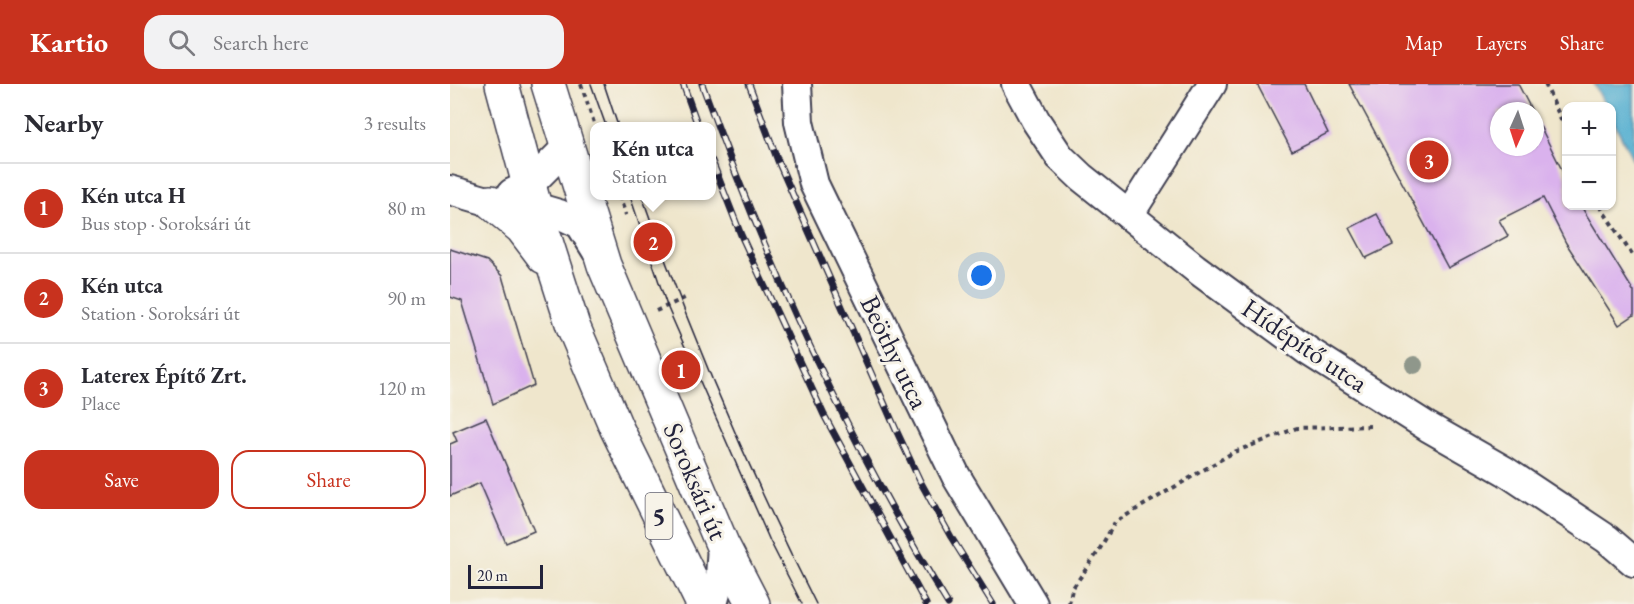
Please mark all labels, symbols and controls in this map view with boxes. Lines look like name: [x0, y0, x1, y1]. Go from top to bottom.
search box: [144, 15, 564, 69]
text: Kartio: [30, 24, 108, 60]
icon: search: [165, 26, 198, 59]
text: Search here: [213, 28, 309, 57]
text: Map: [1405, 29, 1443, 56]
text: Layers: [1476, 29, 1527, 56]
text: Share: [1560, 29, 1604, 56]
north arrow: [1490, 102, 1544, 156]
map controls: [1562, 102, 1616, 210]
button: +: [1562, 102, 1616, 156]
text: Nearby: [24, 106, 104, 140]
text: 3 results: [363, 110, 426, 136]
popup: [590, 122, 716, 200]
text: Kén utca: [612, 134, 694, 163]
pin: 3: [1410, 138, 1448, 182]
button: −: [1562, 156, 1616, 210]
text: Station: [612, 163, 667, 189]
text: Kén utca H: [81, 181, 186, 210]
text: 1: [38, 195, 49, 221]
text: 80 m: [387, 195, 426, 221]
text: Bus stop · Soroksári út: [81, 210, 250, 236]
pin: 2: [634, 220, 672, 264]
your location: [967, 261, 996, 290]
text: Kén utca: [81, 271, 163, 300]
text: 2: [38, 285, 49, 311]
text: 90 m: [387, 285, 426, 311]
street label: Beöthy utca: [853, 289, 938, 415]
street label: Hídépítő utca: [1235, 290, 1375, 400]
text: Station · Soroksári út: [81, 300, 240, 326]
pin: 1: [662, 348, 700, 392]
text: Laterex Építő Zrt.: [81, 361, 247, 390]
text: 3: [38, 375, 49, 401]
text: 120 m: [378, 375, 426, 401]
text: Place: [81, 390, 120, 416]
street label: Soroksári út: [656, 417, 736, 545]
button: Save: [24, 450, 219, 509]
button: Share: [231, 450, 426, 509]
road number: 5: [646, 493, 672, 539]
scale bar: [468, 562, 543, 590]
text: 20 m: [477, 565, 508, 586]

